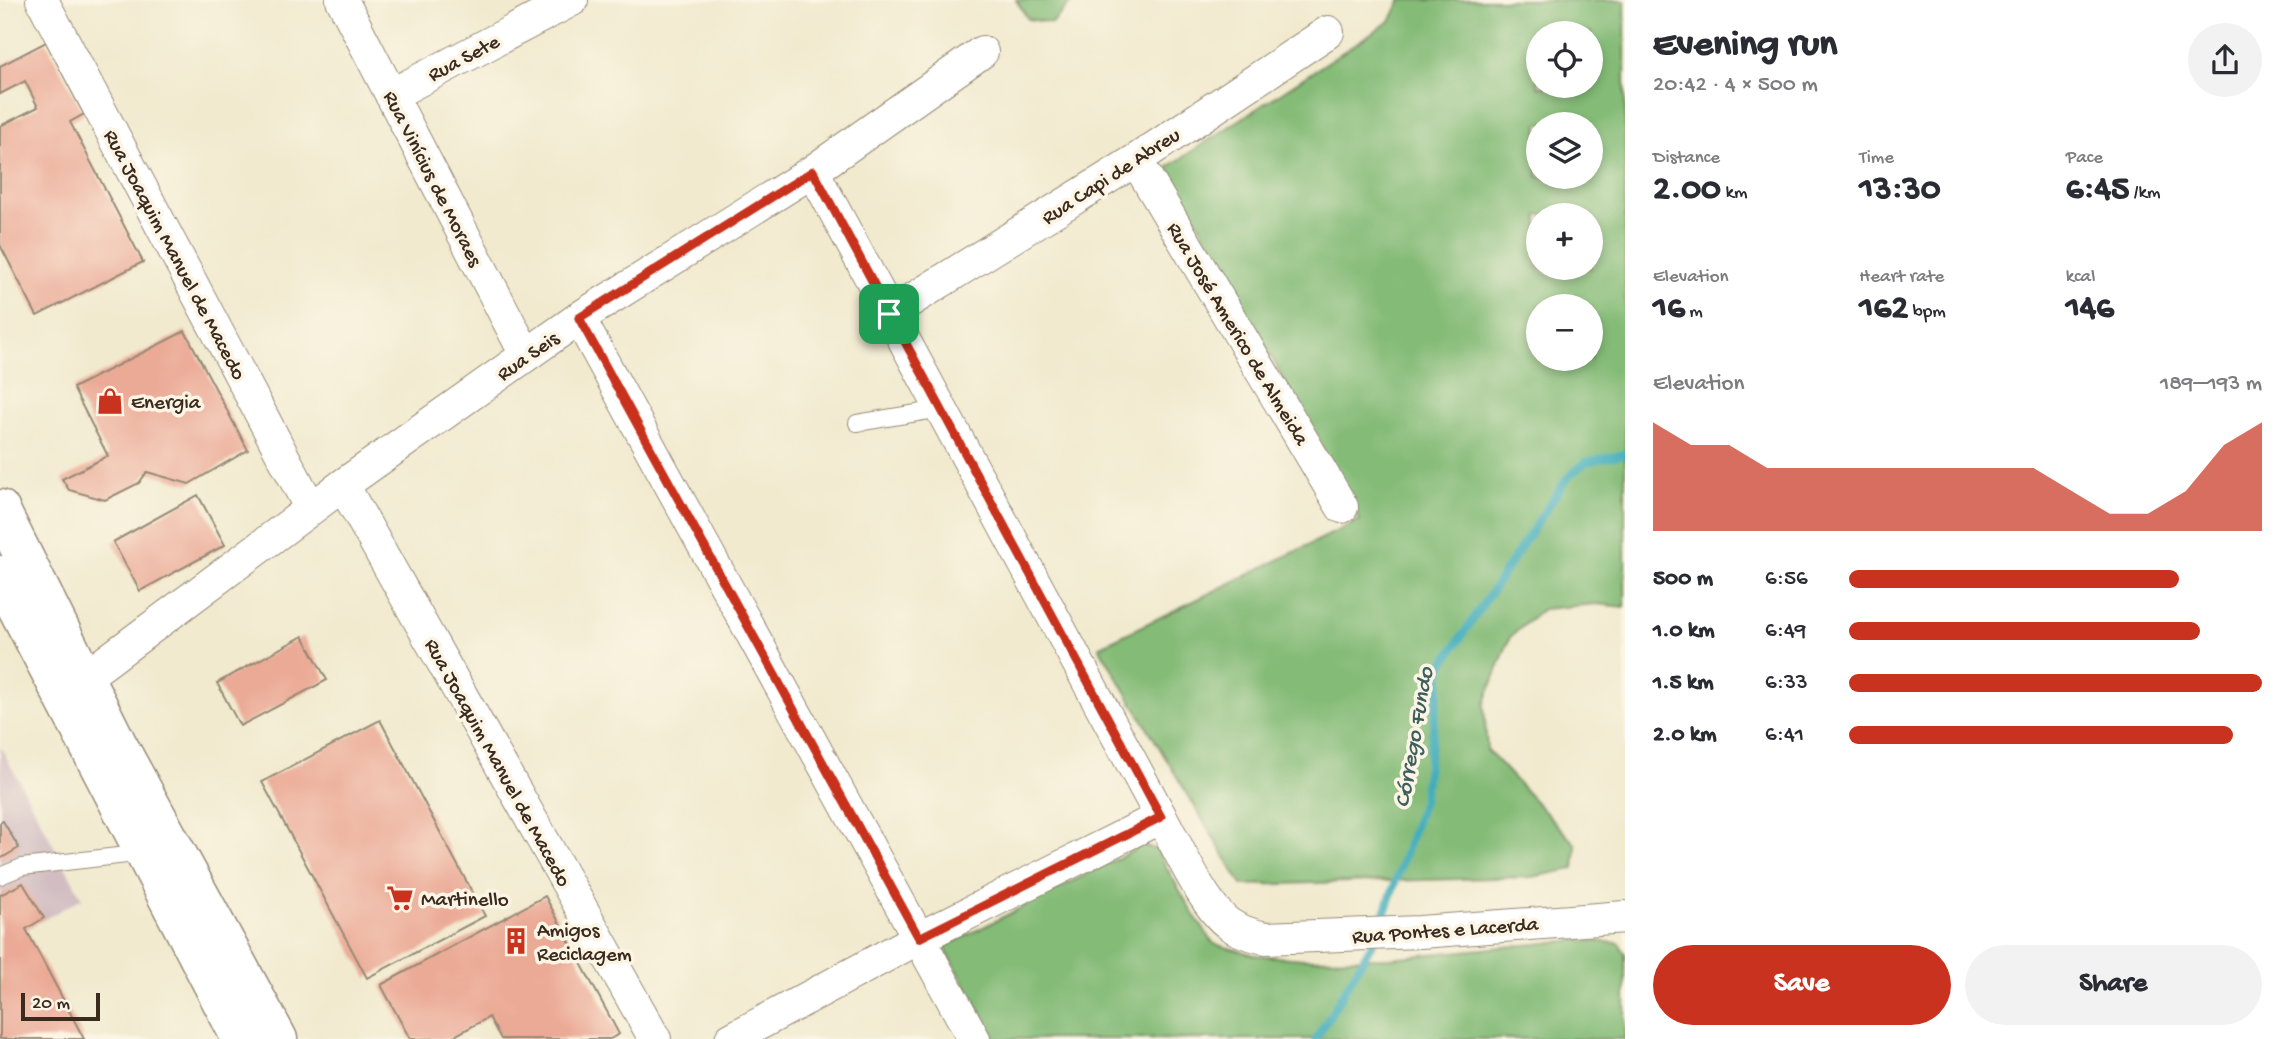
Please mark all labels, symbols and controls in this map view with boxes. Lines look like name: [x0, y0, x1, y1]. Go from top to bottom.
map controls: [1526, 21, 1603, 371]
button: locate: [1526, 21, 1603, 98]
button: share: [2188, 23, 2262, 97]
text: Evening run: [1653, 24, 1837, 68]
street label: Rua Sete: [425, 30, 506, 89]
text: 20:42 · 4 × 500 m: [1653, 72, 1818, 99]
street label: Rua Vinícius de Moraes: [376, 88, 487, 273]
button: layers: [1526, 112, 1603, 189]
street label: Rua Capi de Abreu: [1038, 124, 1186, 232]
street label: Rua Joaquim Manuel de Macedo: [96, 126, 250, 385]
text: Distance: [1653, 147, 1720, 170]
text: Time: [1859, 147, 1894, 170]
text: Pace: [2066, 147, 2103, 170]
text: 2.00: [1653, 170, 1721, 211]
text: 13:30: [1859, 170, 1941, 211]
text: 6:45: [2066, 170, 2129, 211]
text: km: [1721, 182, 1747, 205]
text: /km: [2129, 182, 2160, 205]
button: +: [1526, 203, 1603, 280]
street label: Rua José Americo de Almeida: [1159, 219, 1313, 452]
text: Elevation: [1653, 266, 1729, 289]
text: Heart rate: [1859, 266, 1944, 289]
text: kcal: [2066, 266, 2095, 289]
pin: [859, 284, 919, 344]
text: 16: [1653, 289, 1685, 330]
text: 162: [1859, 289, 1908, 330]
text: 146: [2066, 289, 2114, 330]
button: −: [1526, 294, 1603, 371]
icon: arrive: [870, 295, 908, 333]
text: m: [1685, 301, 1703, 324]
text: bpm: [1908, 301, 1946, 324]
street label: Rua Seis: [493, 327, 566, 388]
text: Elevation: [1653, 371, 1744, 398]
text: 189–193 m: [2160, 371, 2262, 398]
shop icon: Energia: [95, 386, 125, 416]
place label: Energia: [131, 392, 202, 417]
text: 500 m: [1653, 566, 1713, 593]
text: 6:56: [1765, 566, 1808, 593]
text: 1.0 km: [1653, 618, 1715, 645]
text: 6:49: [1765, 618, 1806, 645]
street label: Rua Joaquim Manuel de Macedo: [417, 635, 575, 892]
water label: Córrego Fundo: [1390, 664, 1441, 810]
text: 1.5 km: [1653, 670, 1714, 697]
text: 6:33: [1765, 670, 1808, 697]
text: 2.0 km: [1653, 722, 1717, 749]
text: 6:41: [1765, 722, 1804, 749]
supermarket icon: Martinello: [385, 883, 415, 913]
place label: Martinello: [421, 889, 509, 914]
street label: Rua Pontes e Lacerda: [1351, 913, 1541, 951]
place label: Amigos Reciclagem: [537, 920, 632, 969]
building icon: Amigos Reciclagem: [501, 926, 531, 956]
button: Save: [1653, 945, 1951, 1025]
button: Share: [1965, 945, 2262, 1025]
scale bar: [21, 990, 100, 1022]
text: 20 m: [32, 993, 70, 1016]

